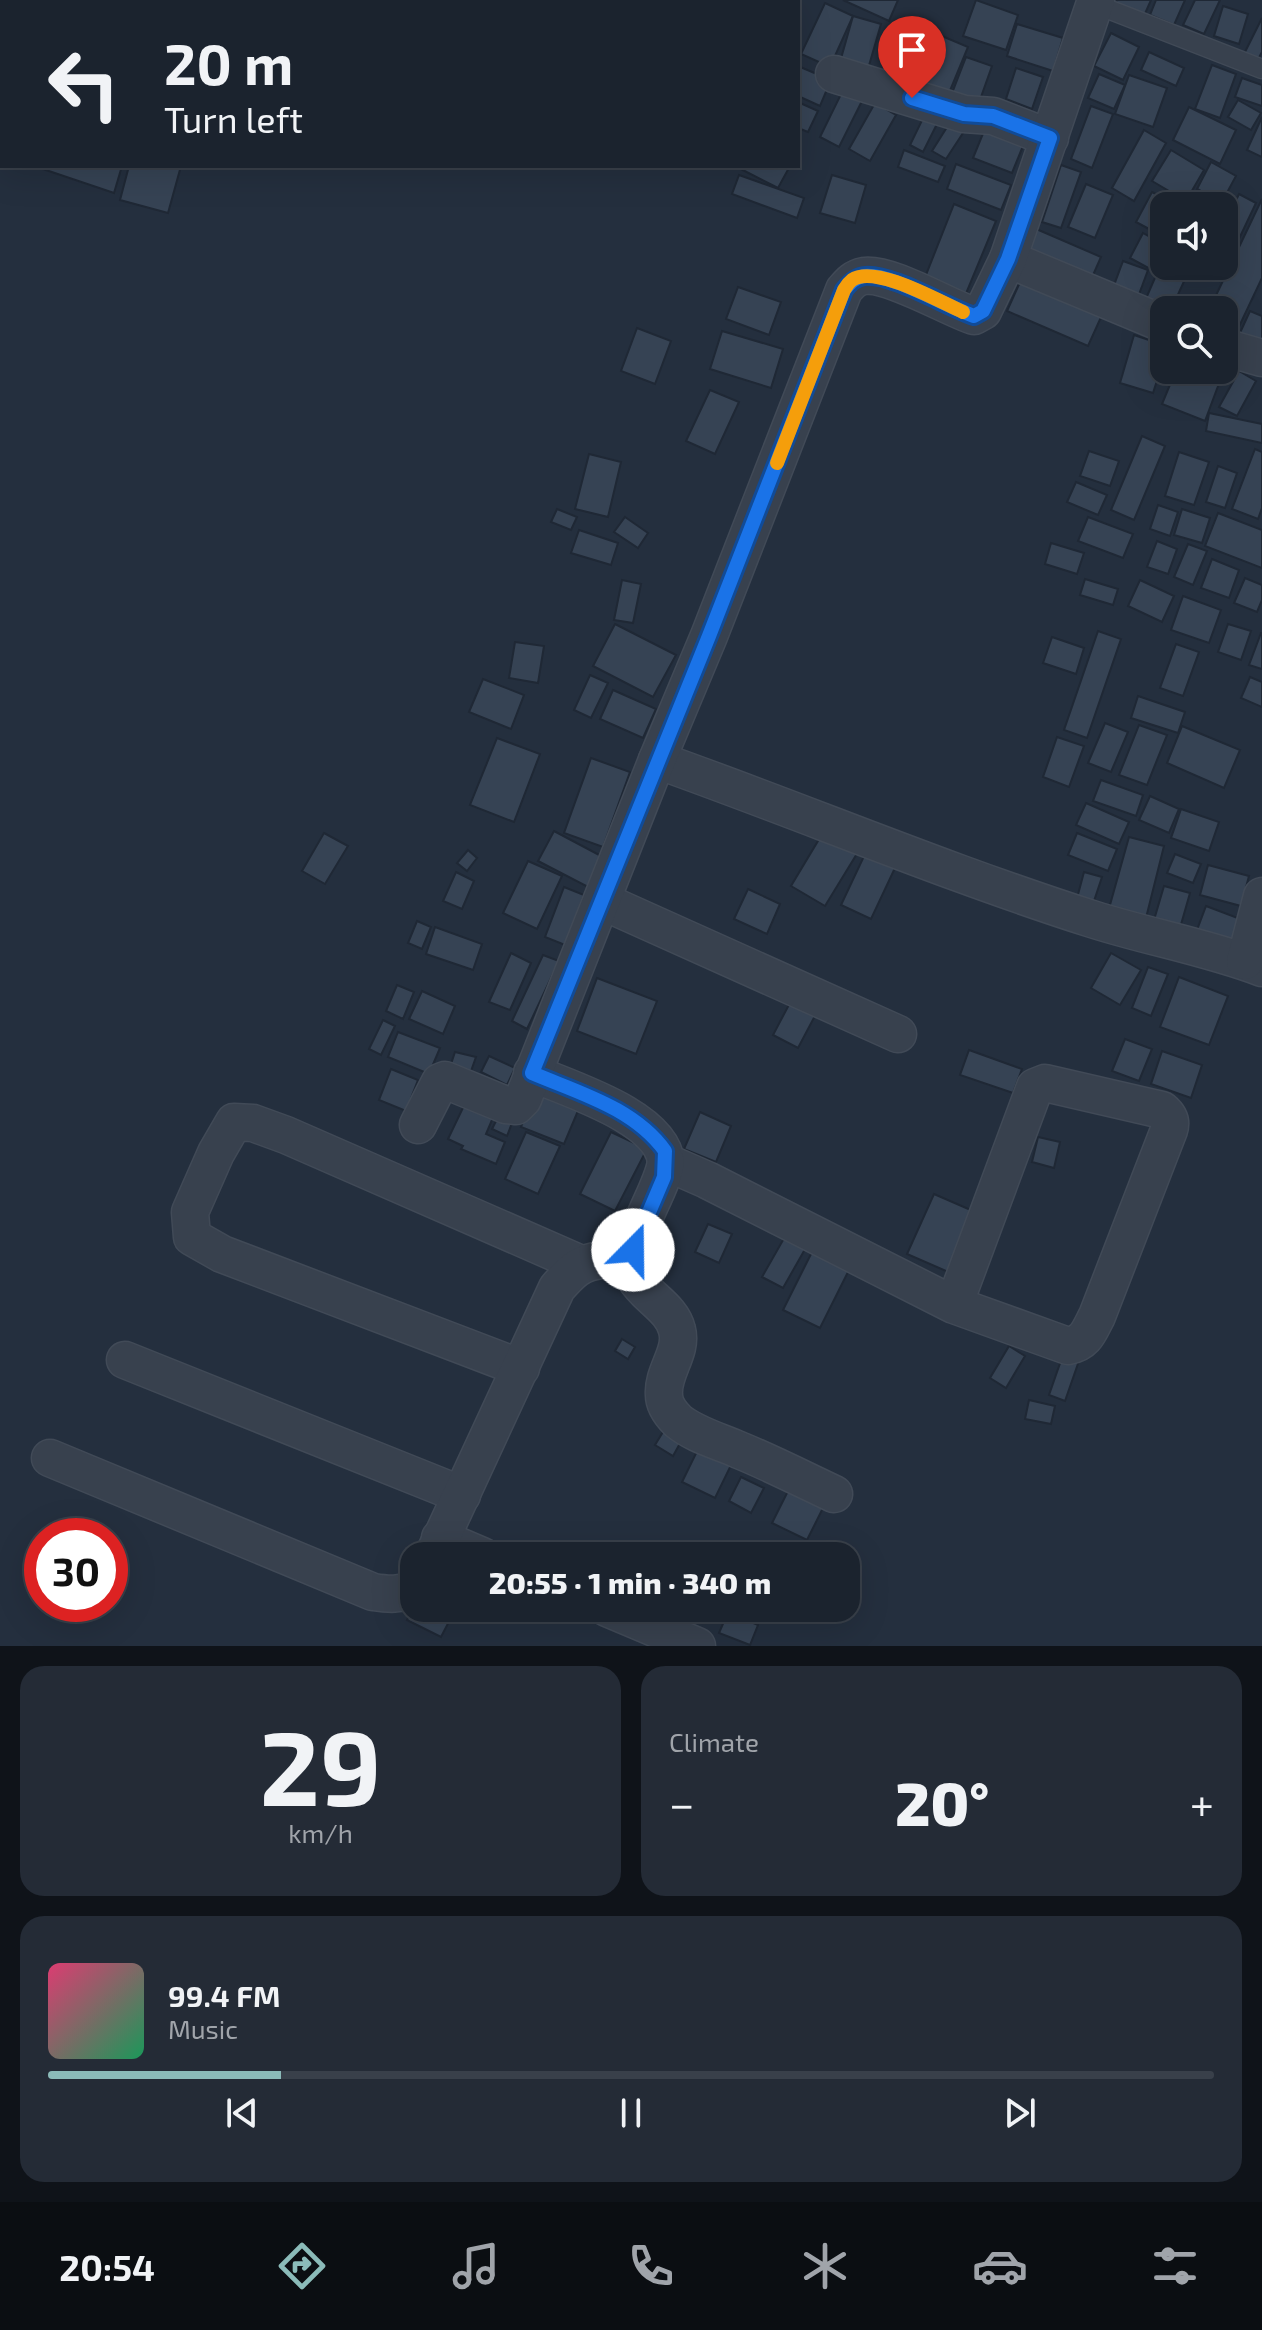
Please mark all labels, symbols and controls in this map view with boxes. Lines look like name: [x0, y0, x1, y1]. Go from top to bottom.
pin: [878, 16, 946, 98]
icon: arrive: [890, 28, 934, 72]
text: 20 m: [164, 29, 293, 96]
icon: left: [32, 32, 136, 136]
text: Turn left: [164, 97, 303, 140]
map controls: [1150, 192, 1238, 384]
button: sound: [1150, 192, 1238, 280]
button: search: [1150, 296, 1238, 384]
position arrow: [591, 1208, 675, 1292]
speed limit sign: 30: [24, 1518, 128, 1622]
text: 20:55 · 1 min · 340 m: [489, 1564, 771, 1600]
text: 29: [260, 1702, 381, 1827]
text: Climate: [669, 1726, 759, 1757]
text: 20°: [895, 1766, 989, 1838]
text: −: [669, 1776, 695, 1829]
text: +: [1190, 1776, 1214, 1829]
text: km/h: [288, 1817, 353, 1848]
text: 99.4 FM: [168, 1977, 280, 2013]
text: Music: [168, 2013, 238, 2044]
icon: previous: [220, 2091, 264, 2135]
icon: pause: [609, 2091, 653, 2135]
icon: next: [998, 2091, 1042, 2135]
icon: directions: [274, 2238, 330, 2294]
icon: music: [448, 2238, 504, 2294]
icon: phone: [623, 2238, 679, 2294]
icon: climate: [797, 2238, 853, 2294]
icon: car: [972, 2238, 1028, 2294]
icon: filters: [1147, 2238, 1203, 2294]
text: 20:54: [59, 2245, 155, 2288]

